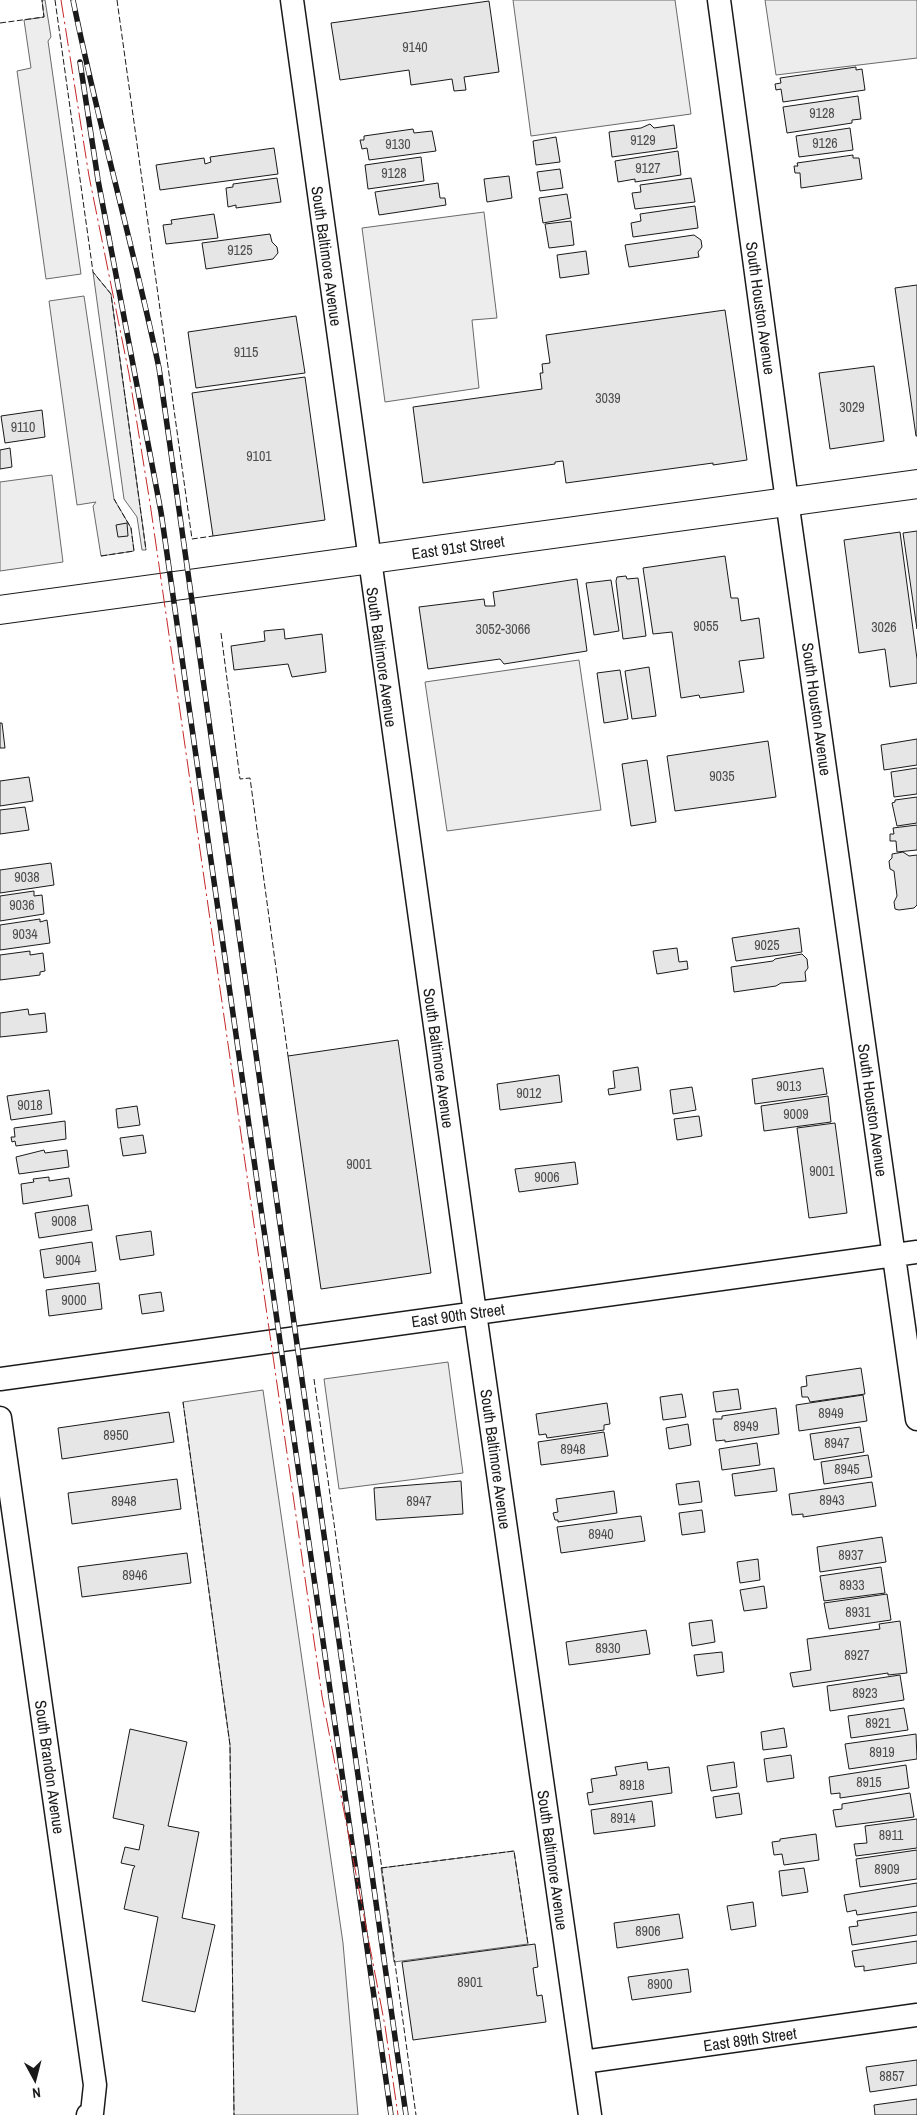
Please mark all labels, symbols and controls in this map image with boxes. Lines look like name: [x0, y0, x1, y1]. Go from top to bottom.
house number: 9140: [402, 38, 428, 56]
house number: 9128: [809, 104, 835, 122]
house number: 9129: [630, 131, 656, 149]
house number: 9126: [812, 134, 838, 152]
house number: 9130: [385, 135, 411, 153]
house number: 9127: [635, 159, 661, 177]
house number: 9128: [381, 164, 407, 182]
street label: South Baltimore Avenue: [306, 185, 348, 327]
street label: South Houston Avenue: [741, 240, 781, 376]
house number: 9125: [227, 241, 253, 259]
house number: 9115: [234, 343, 258, 361]
house number: 3039: [595, 389, 621, 407]
house number: 3029: [839, 398, 865, 416]
house number: 9110: [11, 418, 35, 436]
house number: 9101: [246, 447, 272, 465]
street label: East 91st Street: [410, 530, 506, 564]
street label: South Baltimore Avenue: [361, 586, 403, 728]
house number: 9055: [693, 617, 719, 635]
house number: 3026: [871, 618, 897, 636]
house number: 3052-3066: [476, 620, 530, 638]
street label: South Houston Avenue: [797, 641, 837, 777]
house number: 9035: [709, 767, 735, 785]
house number: 9038: [14, 868, 40, 886]
house number: 9036: [9, 896, 35, 914]
house number: 9034: [12, 925, 38, 943]
house number: 9025: [754, 936, 780, 954]
street label: South Baltimore Avenue: [418, 987, 460, 1129]
street label: South Houston Avenue: [853, 1042, 893, 1178]
house number: 9013: [776, 1077, 802, 1095]
house number: 9012: [516, 1084, 542, 1102]
house number: 9018: [17, 1096, 43, 1114]
house number: 9009: [783, 1105, 809, 1123]
house number: 9001: [346, 1155, 372, 1173]
house number: 9001: [809, 1162, 835, 1180]
house number: 9006: [534, 1168, 560, 1186]
house number: 9008: [51, 1212, 77, 1230]
house number: 9004: [55, 1251, 81, 1269]
house number: 9000: [61, 1291, 87, 1309]
street label: East 90th Street: [410, 1298, 506, 1332]
street label: South Baltimore Avenue: [475, 1388, 517, 1530]
house number: 8949: [818, 1404, 844, 1422]
house number: 8949: [733, 1417, 759, 1435]
house number: 8950: [103, 1426, 129, 1444]
house number: 8947: [824, 1434, 850, 1452]
house number: 8948: [560, 1440, 586, 1458]
house number: 8945: [834, 1460, 860, 1478]
house number: 8943: [819, 1491, 845, 1509]
house number: 8948: [111, 1492, 137, 1510]
house number: 8947: [406, 1492, 432, 1510]
house number: 8940: [588, 1525, 614, 1543]
house number: 8937: [838, 1546, 864, 1564]
house number: 8946: [122, 1566, 148, 1584]
house number: 8933: [839, 1576, 865, 1594]
house number: 8931: [845, 1603, 871, 1621]
house number: 8930: [595, 1639, 621, 1657]
house number: 8927: [844, 1646, 870, 1664]
house number: 8923: [852, 1684, 878, 1702]
street label: South Brandon Avenue: [30, 1699, 70, 1835]
house number: 8921: [865, 1714, 891, 1732]
house number: 8919: [869, 1743, 895, 1761]
house number: 8915: [856, 1773, 882, 1791]
house number: 8918: [619, 1776, 645, 1794]
street label: South Baltimore Avenue: [532, 1789, 574, 1931]
house number: 8914: [610, 1809, 636, 1827]
house number: 8911: [879, 1826, 904, 1844]
house number: 8909: [874, 1860, 900, 1878]
house number: 8906: [635, 1922, 661, 1940]
house number: 8901: [457, 1973, 483, 1991]
house number: 8900: [647, 1975, 673, 1993]
street label: East 89th Street: [702, 2022, 798, 2056]
north arrow: [10, 2055, 60, 2105]
house number: 8857: [879, 2067, 905, 2085]
text: N: [31, 2083, 42, 2102]

